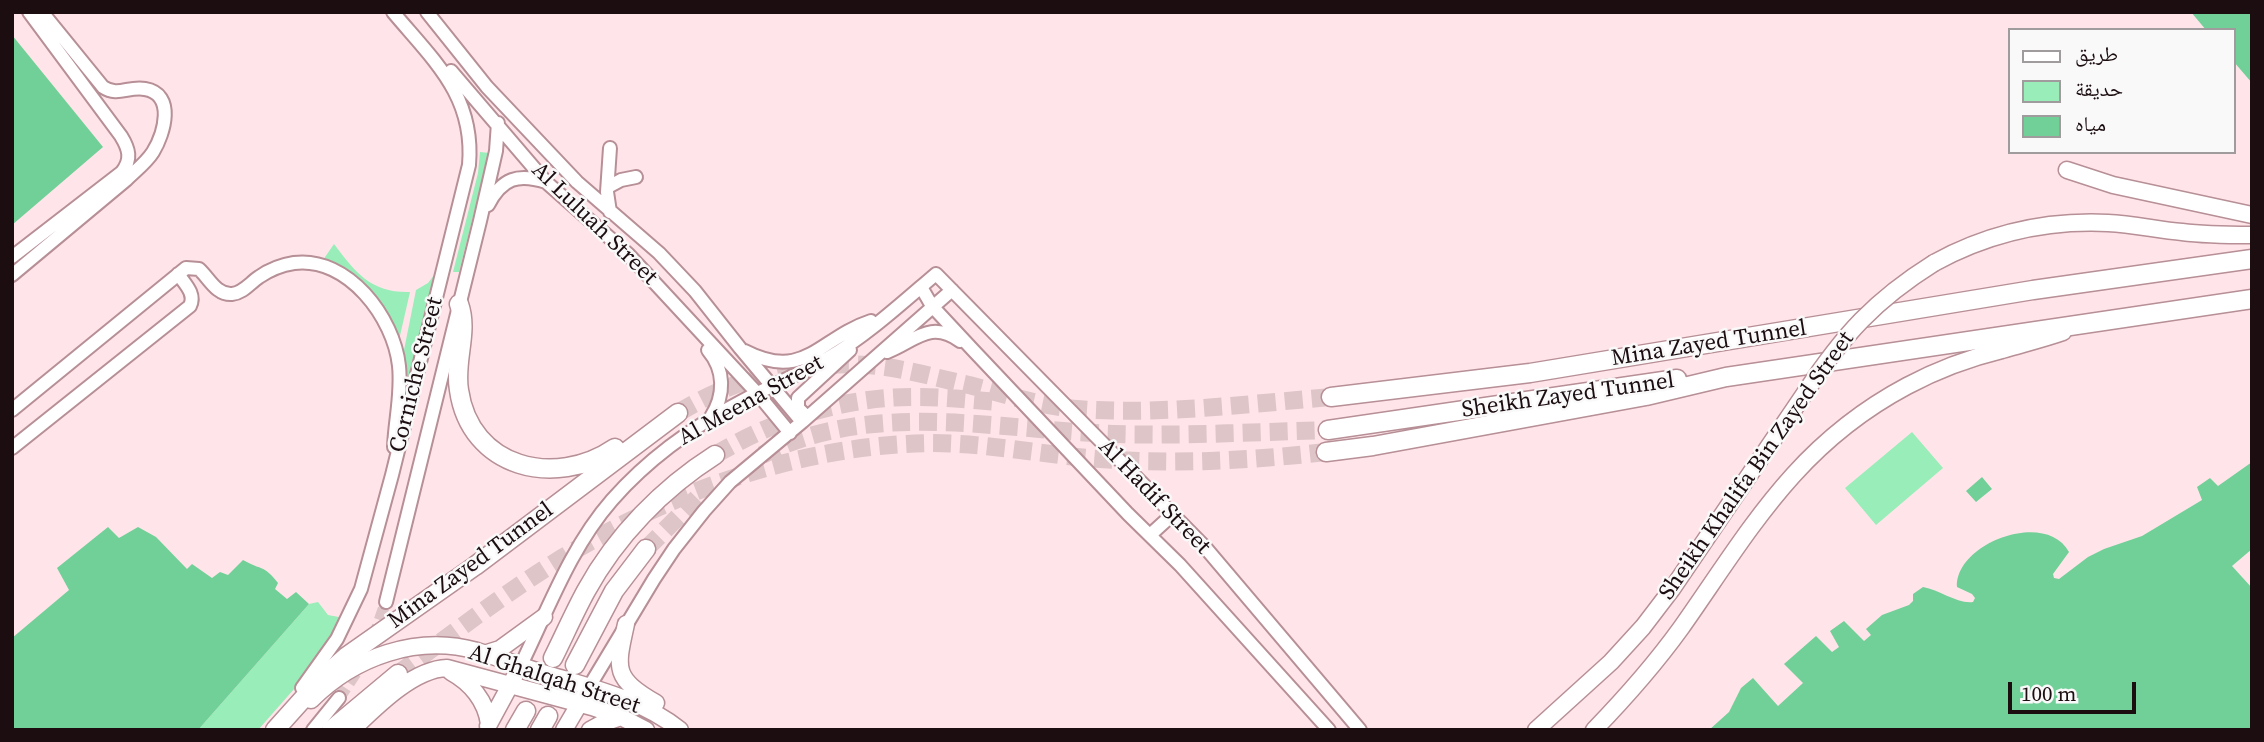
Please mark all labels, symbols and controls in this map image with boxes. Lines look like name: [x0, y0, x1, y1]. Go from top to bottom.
legend: [2008, 28, 2236, 154]
text: طريق: [2075, 39, 2118, 68]
text: حديقة: [2075, 74, 2123, 103]
text: مياه: [2075, 109, 2106, 138]
street label: Al Luluah Street: [525, 157, 663, 291]
street label: Corniche Street: [384, 295, 450, 455]
street label: Mina Zayed Tunnel: [1609, 315, 1809, 373]
street label: Sheikh Khalifa Bin Zayed Street: [1654, 327, 1860, 605]
street label: Al Meena Street: [674, 350, 828, 452]
street label: Sheikh Zayed Tunnel: [1460, 367, 1676, 425]
street label: Al Hadif Street: [1092, 434, 1216, 560]
street label: Mina Zayed Tunnel: [383, 497, 559, 635]
street label: Al Ghalqah Street: [465, 639, 643, 721]
scale bar: [2012, 668, 2140, 712]
text: 100 m: [2021, 679, 2076, 708]

